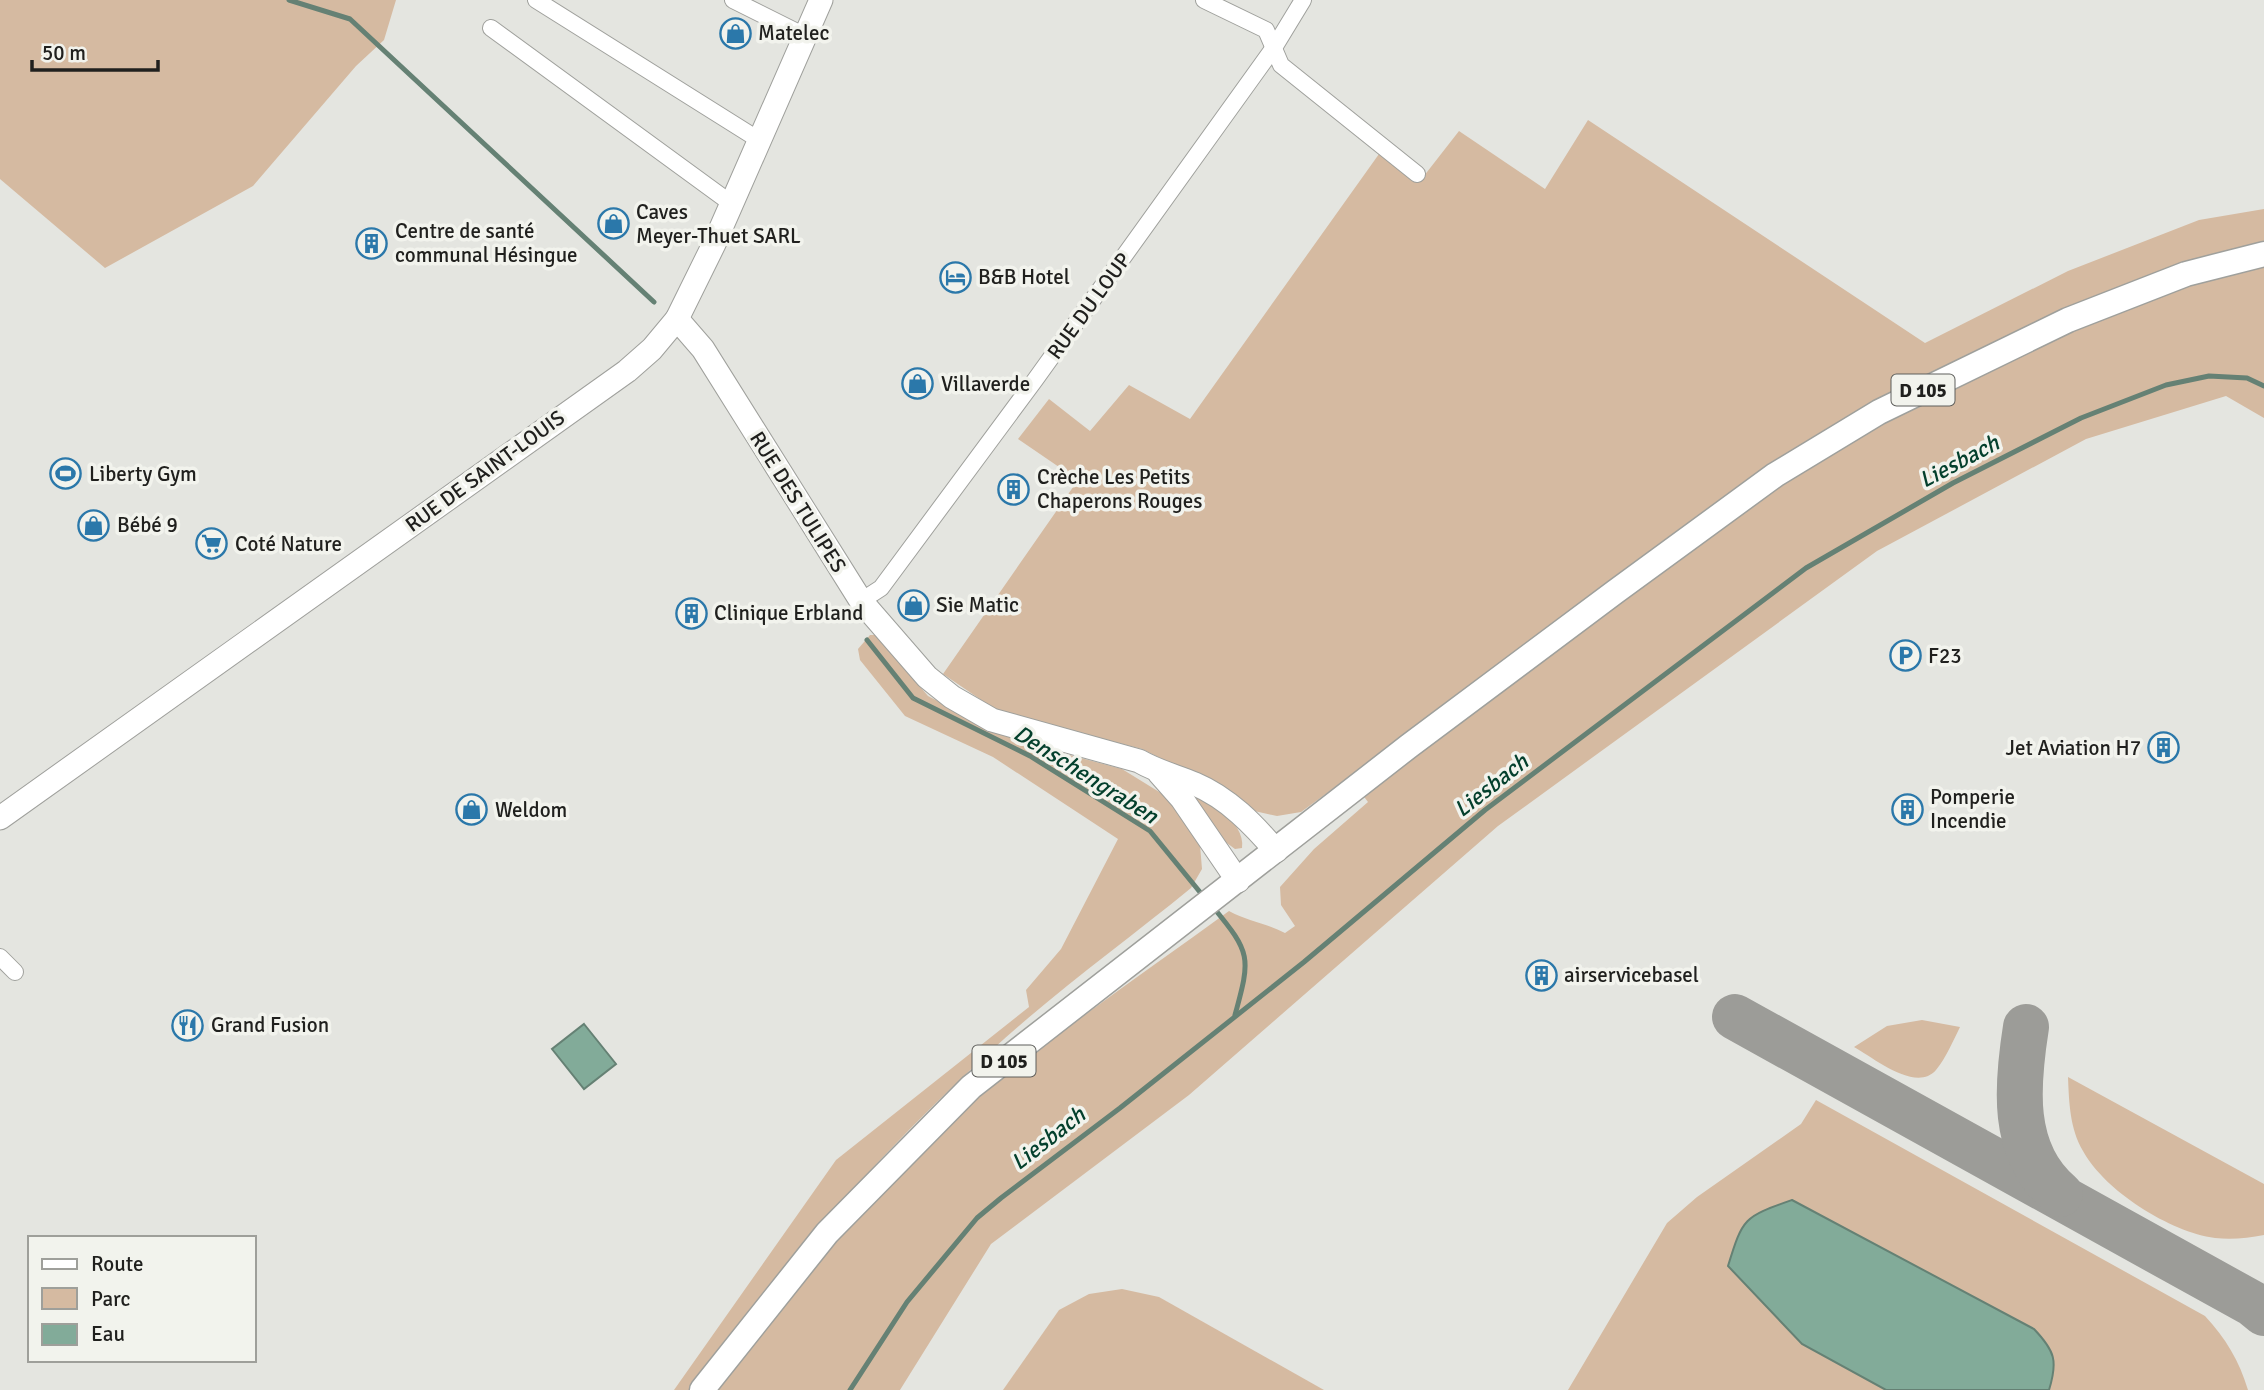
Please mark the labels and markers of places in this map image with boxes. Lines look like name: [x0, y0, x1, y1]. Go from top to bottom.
shop icon: Matelec: [718, 16, 752, 50]
place label: Matelec: [758, 20, 830, 46]
place label: Caves Meyer-Thuet SARL: [636, 199, 801, 249]
shop icon: Caves Meyer-Thuet SARL: [596, 207, 630, 241]
place label: Centre de santé communal Hésingue: [395, 218, 578, 268]
building icon: Centre de santé communal Hésingue: [355, 226, 389, 260]
hotel icon: B&B Hotel: [938, 260, 972, 294]
place label: B&B Hotel: [978, 264, 1070, 290]
shop icon: Villaverde: [901, 367, 935, 401]
place label: Villaverde: [941, 371, 1030, 397]
sports icon: Liberty Gym: [49, 457, 83, 491]
place label: Liberty Gym: [89, 461, 197, 487]
place label: Crèche Les Petits Chaperons Rouges: [1037, 464, 1202, 514]
building icon: Crèche Les Petits Chaperons Rouges: [997, 472, 1031, 506]
shop icon: Bébé 9: [77, 508, 111, 542]
place label: Bébé 9: [117, 512, 178, 538]
supermarket icon: Coté Nature: [195, 527, 229, 561]
place label: Coté Nature: [235, 531, 342, 557]
shop icon: Sie Matic: [896, 588, 930, 622]
place label: Sie Matic: [936, 592, 1019, 618]
building icon: Clinique Erbland: [674, 596, 708, 630]
place label: Clinique Erbland: [714, 600, 863, 626]
parking icon: F23: [1888, 639, 1922, 673]
place label: F23: [1928, 643, 1962, 669]
building icon: Jet Aviation H7: [2147, 731, 2181, 765]
place label: Jet Aviation H7: [2005, 735, 2141, 761]
place label: Pomperie Incendie: [1930, 784, 2015, 834]
building icon: Pomperie Incendie: [1890, 792, 1924, 826]
shop icon: Weldom: [455, 793, 489, 827]
place label: Weldom: [495, 797, 567, 823]
building icon: airservicebasel: [1524, 958, 1558, 992]
place label: airservicebasel: [1564, 962, 1699, 988]
restaurant icon: Grand Fusion: [171, 1008, 205, 1042]
place label: Grand Fusion: [211, 1012, 329, 1038]

